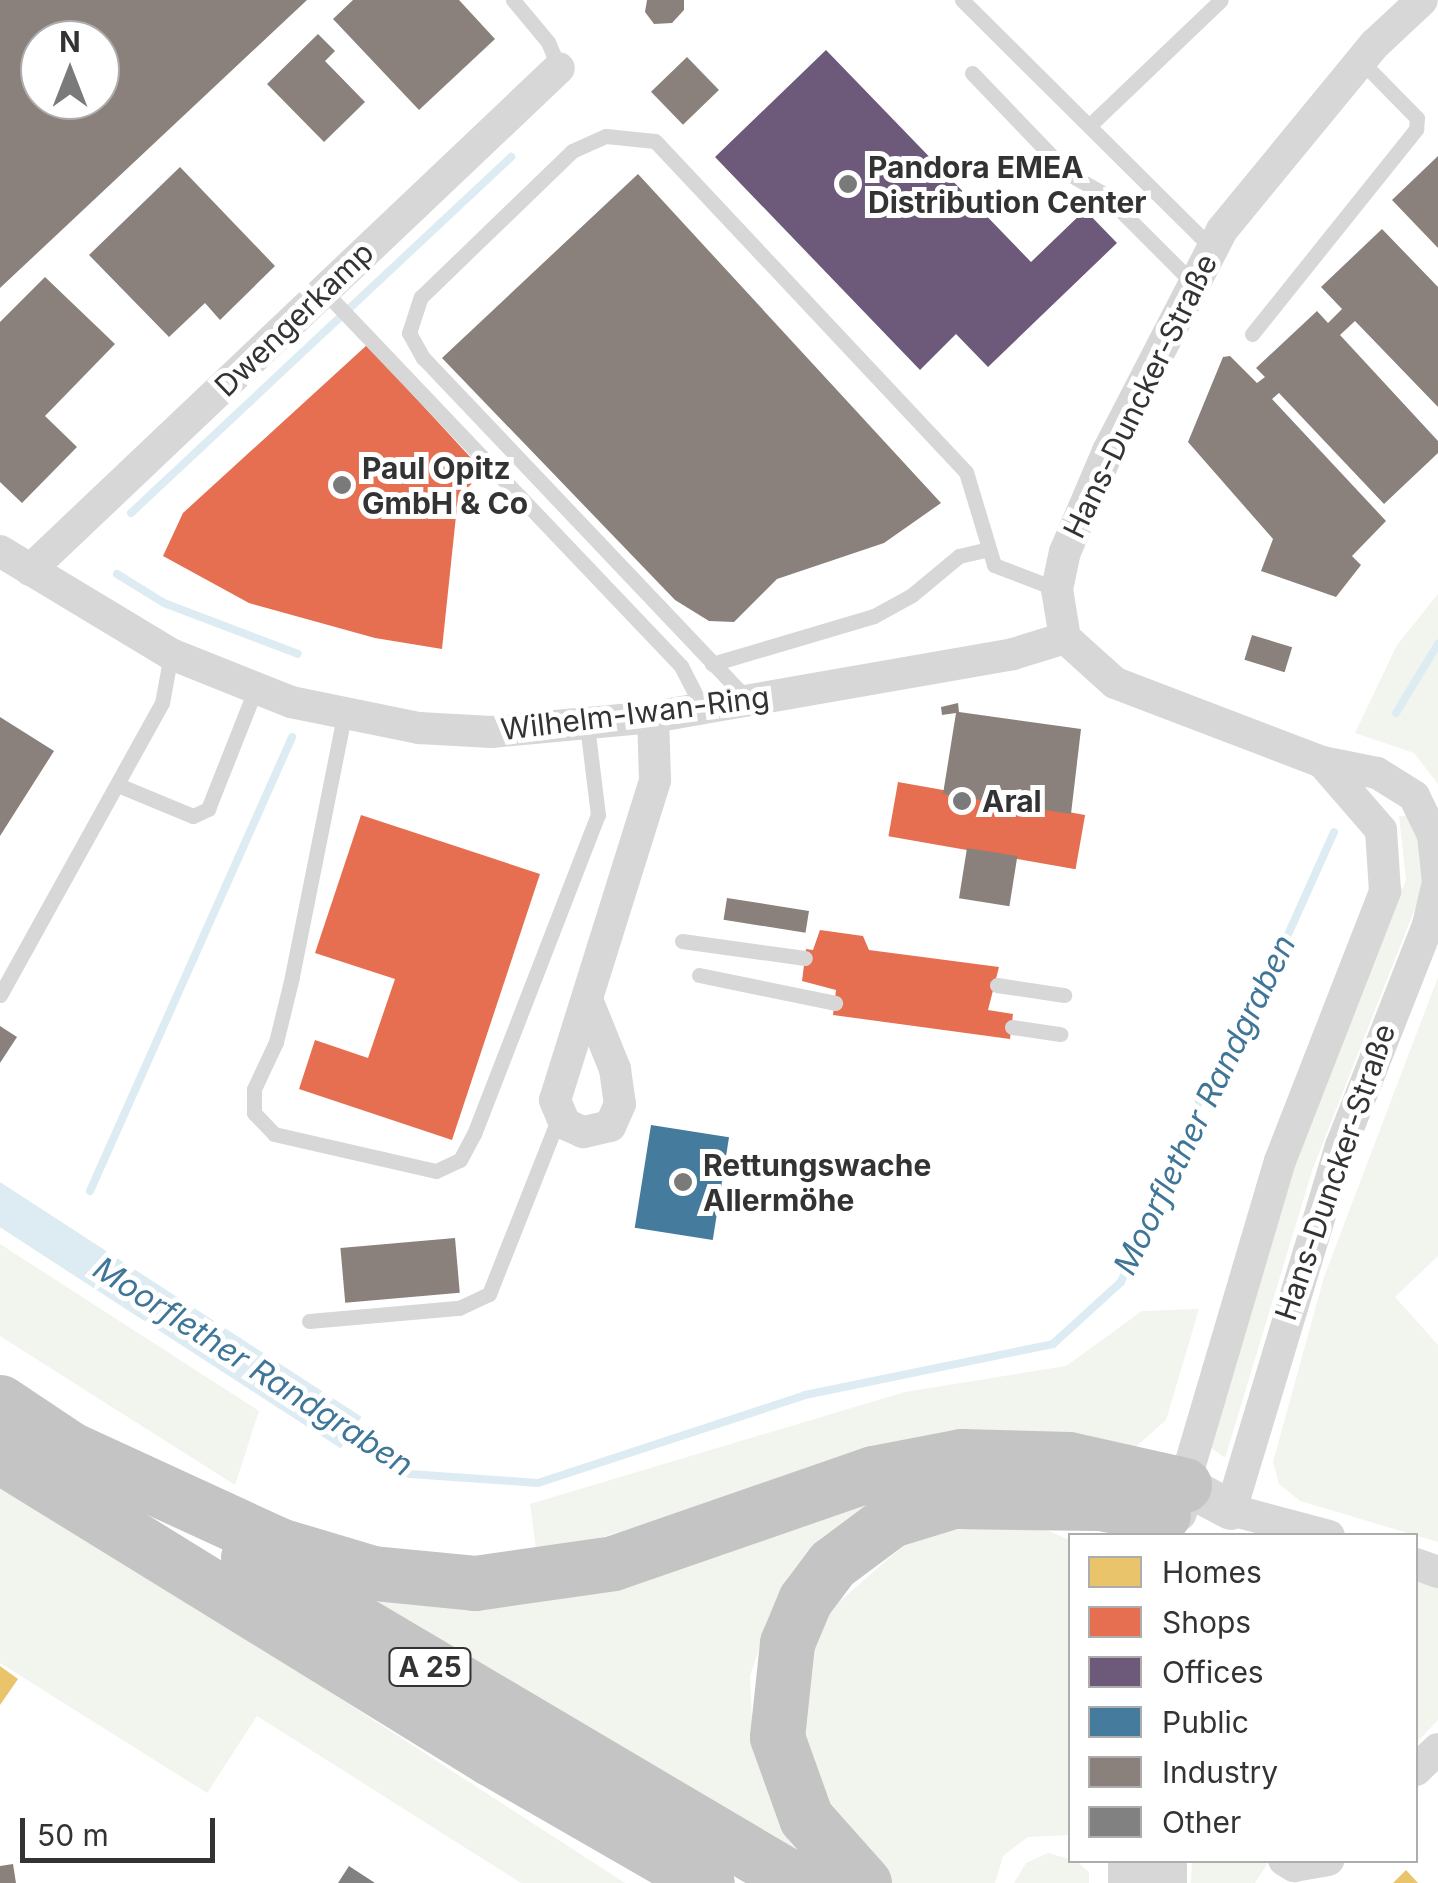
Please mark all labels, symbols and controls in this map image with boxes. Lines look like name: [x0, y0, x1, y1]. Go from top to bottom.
north arrow: [20, 20, 120, 120]
text: N: [59, 25, 81, 59]
place label: Pandora EMEA Distribution Center: [868, 149, 1147, 220]
marker: Pandora EMEA Distribution Center: [837, 173, 859, 195]
street label: Dwengerkamp: [207, 234, 381, 404]
street label: Hans-Duncker-Straße: [1056, 248, 1224, 544]
place label: Paul Opitz GmbH & Co: [362, 450, 528, 520]
marker: Paul Opitz GmbH & Co: [331, 474, 353, 496]
street label: Wilhelm-Iwan-Ring: [499, 679, 771, 747]
place label: Aral: [982, 783, 1042, 819]
marker: Aral: [951, 790, 973, 812]
water label: Moorflether Randgraben: [1106, 929, 1304, 1281]
street label: Hans-Duncker-Straße: [1267, 1019, 1403, 1325]
place label: Rettungswache Allermöhe: [703, 1147, 931, 1218]
marker: Rettungswache Allermöhe: [672, 1171, 694, 1193]
water label: Moorflether Randgraben: [86, 1249, 420, 1485]
legend: [1068, 1533, 1418, 1863]
text: Homes: [1162, 1554, 1262, 1590]
text: Shops: [1162, 1604, 1251, 1640]
road number: A 25: [388, 1644, 472, 1690]
text: Offices: [1162, 1654, 1264, 1690]
text: Public: [1162, 1704, 1249, 1740]
text: Industry: [1162, 1754, 1278, 1790]
scale bar: [25, 1798, 220, 1860]
text: Other: [1162, 1804, 1241, 1840]
text: 50 m: [37, 1817, 109, 1853]

